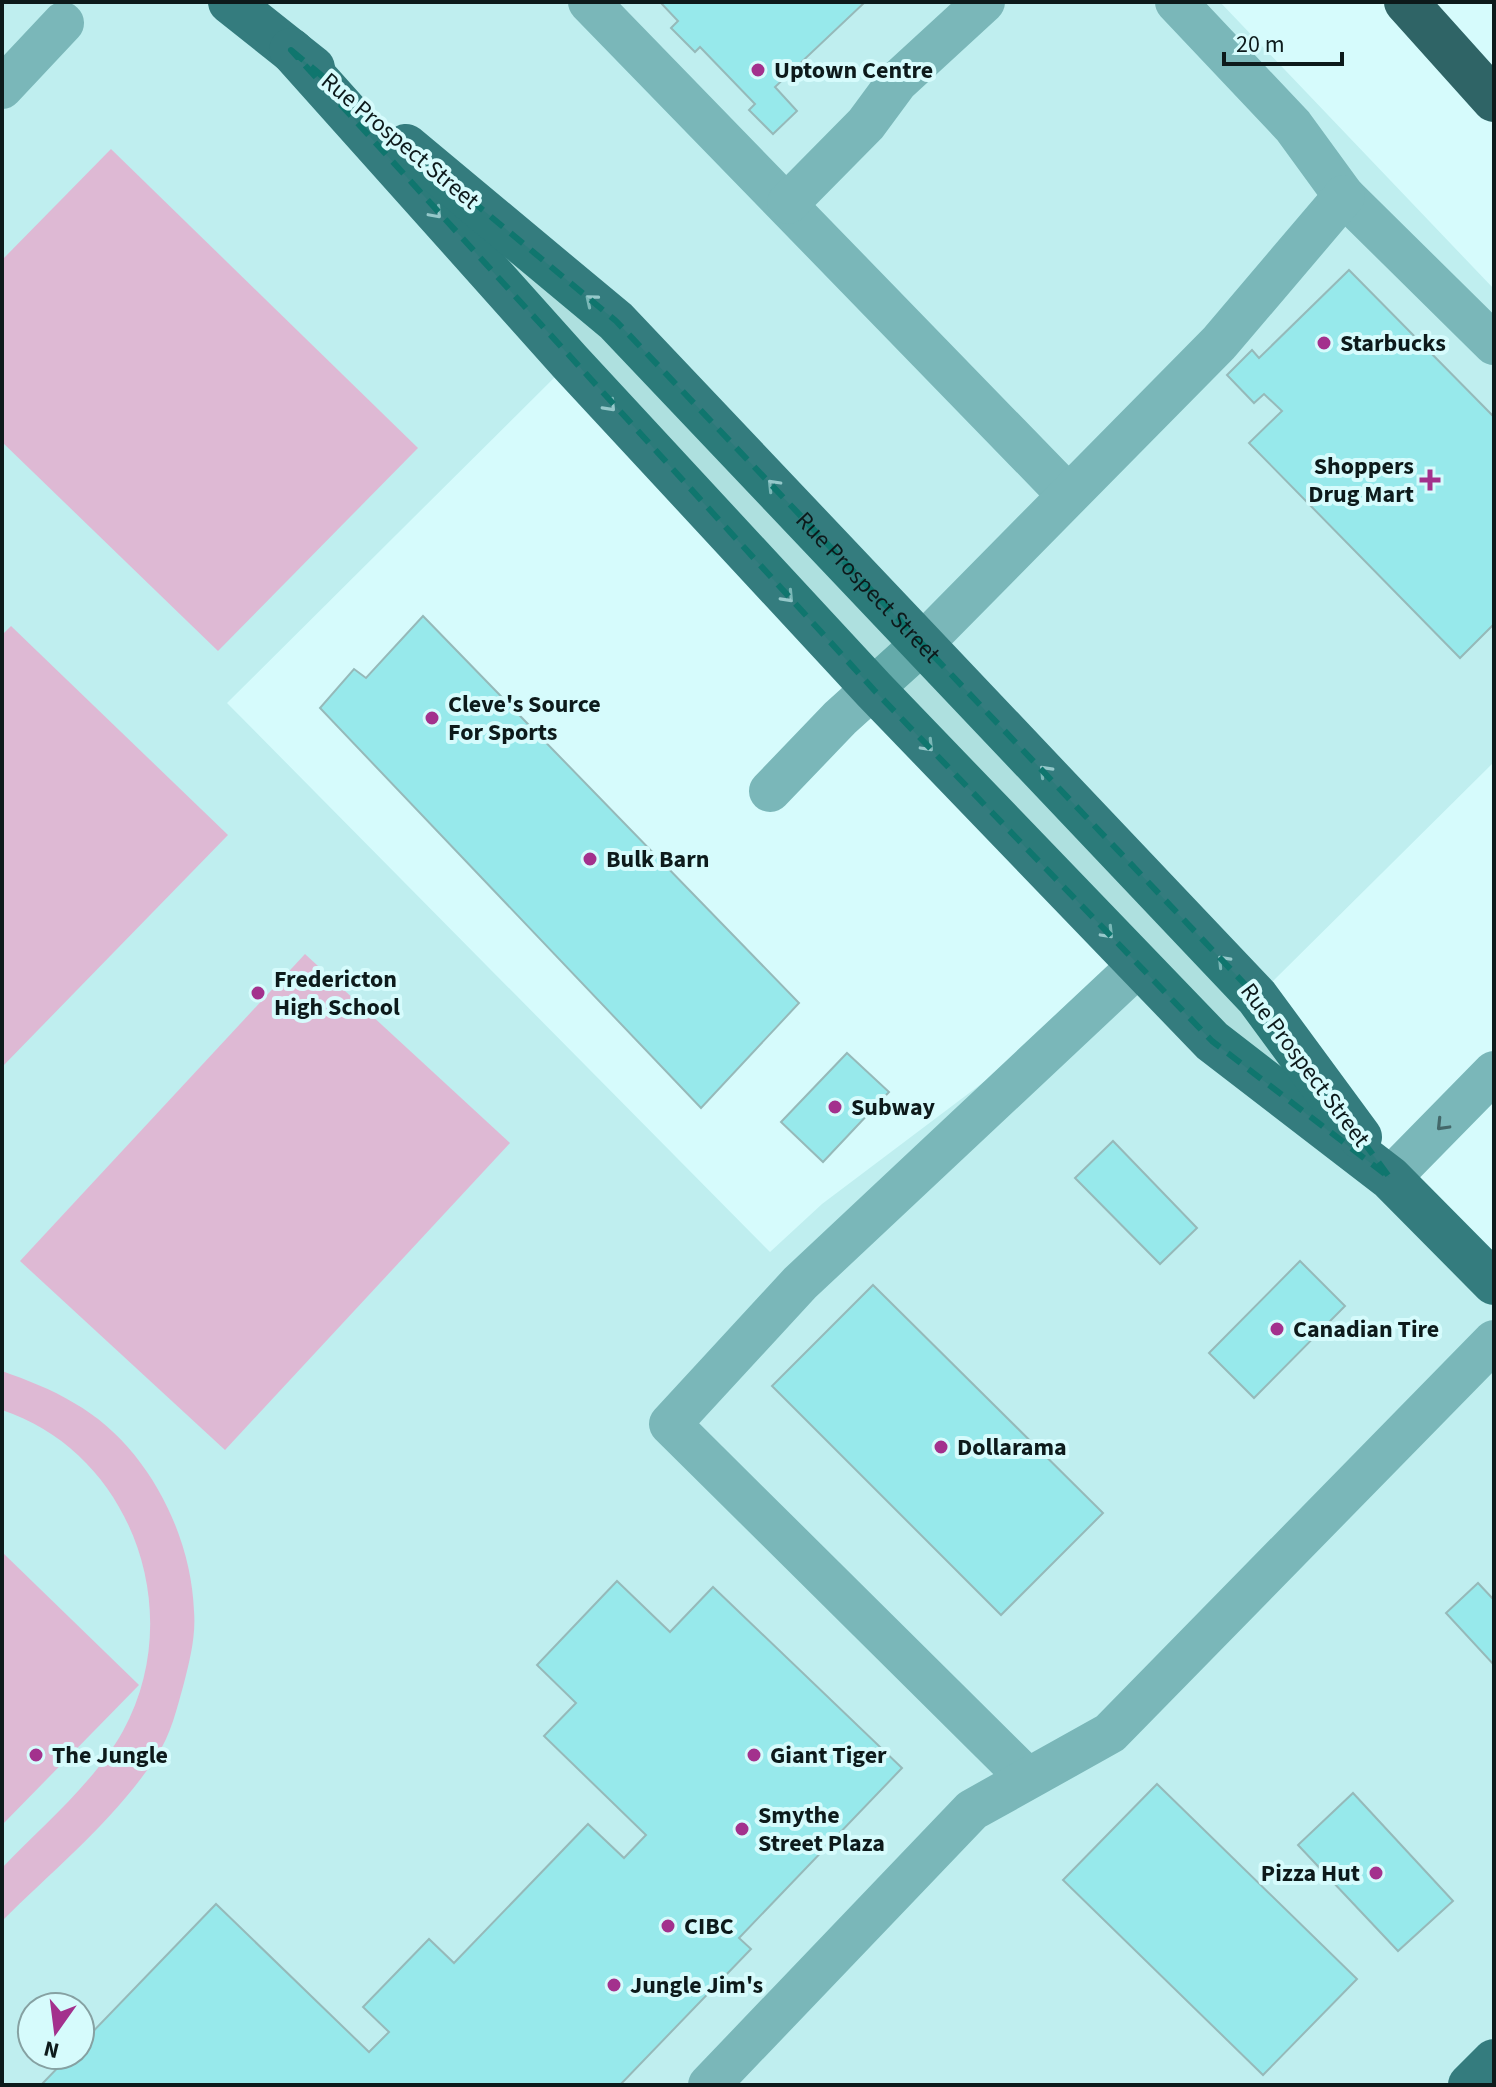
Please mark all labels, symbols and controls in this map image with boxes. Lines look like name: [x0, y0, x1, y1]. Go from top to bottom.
scale bar: [1224, 16, 1342, 66]
text: 20 m: [1236, 27, 1285, 62]
place label: Uptown Centre: [774, 53, 933, 88]
marker: Uptown Centre: [749, 61, 767, 79]
street label: Rue Prospect Street: [313, 64, 487, 218]
one-way arrow: [427, 204, 441, 219]
one-way arrow: [585, 295, 600, 310]
place label: Starbucks: [1340, 326, 1446, 361]
marker: Starbucks: [1315, 334, 1333, 352]
one-way arrow: [601, 397, 615, 412]
place label: Shoppers Drug Mart: [1308, 449, 1414, 512]
marker: Shoppers Drug Mart: [1421, 471, 1439, 489]
one-way arrow: [768, 480, 782, 494]
street label: Rue Prospect Street: [788, 503, 949, 671]
one-way arrow: [778, 587, 792, 602]
place label: Cleve's Source For Sports: [448, 687, 601, 750]
marker: Cleve's Source For Sports: [423, 709, 441, 727]
one-way arrow: [919, 737, 933, 751]
one-way arrow: [1040, 766, 1055, 780]
place label: Bulk Barn: [606, 842, 709, 877]
marker: Bulk Barn: [581, 850, 599, 868]
one-way arrow: [1099, 924, 1113, 938]
one-way arrow: [1219, 955, 1233, 970]
place label: Fredericton High School: [274, 962, 400, 1025]
street label: Rue Prospect Street: [1232, 976, 1378, 1154]
marker: Fredericton High School: [249, 984, 267, 1002]
place label: Subway: [851, 1090, 936, 1125]
marker: Subway: [826, 1098, 844, 1116]
one-way arrow: [1437, 1116, 1451, 1130]
place label: Canadian Tire: [1293, 1312, 1439, 1347]
marker: Canadian Tire: [1268, 1320, 1286, 1338]
place label: Dollarama: [957, 1430, 1067, 1465]
marker: Dollarama: [932, 1438, 950, 1456]
place label: The Jungle: [52, 1738, 168, 1773]
place label: Giant Tiger: [770, 1738, 887, 1773]
marker: The Jungle: [27, 1746, 45, 1764]
marker: Giant Tiger: [745, 1746, 763, 1764]
place label: Smythe Street Plaza: [758, 1798, 885, 1861]
marker: Smythe Street Plaza: [733, 1820, 751, 1838]
place label: Pizza Hut: [1261, 1856, 1360, 1891]
marker: Pizza Hut: [1367, 1864, 1385, 1882]
place label: CIBC: [684, 1909, 734, 1944]
marker: CIBC: [659, 1917, 677, 1935]
place label: Jungle Jim's: [630, 1968, 763, 2003]
marker: Jungle Jim's: [605, 1976, 623, 1994]
north arrow: [16, 1991, 96, 2071]
text: N: [40, 2032, 62, 2067]

